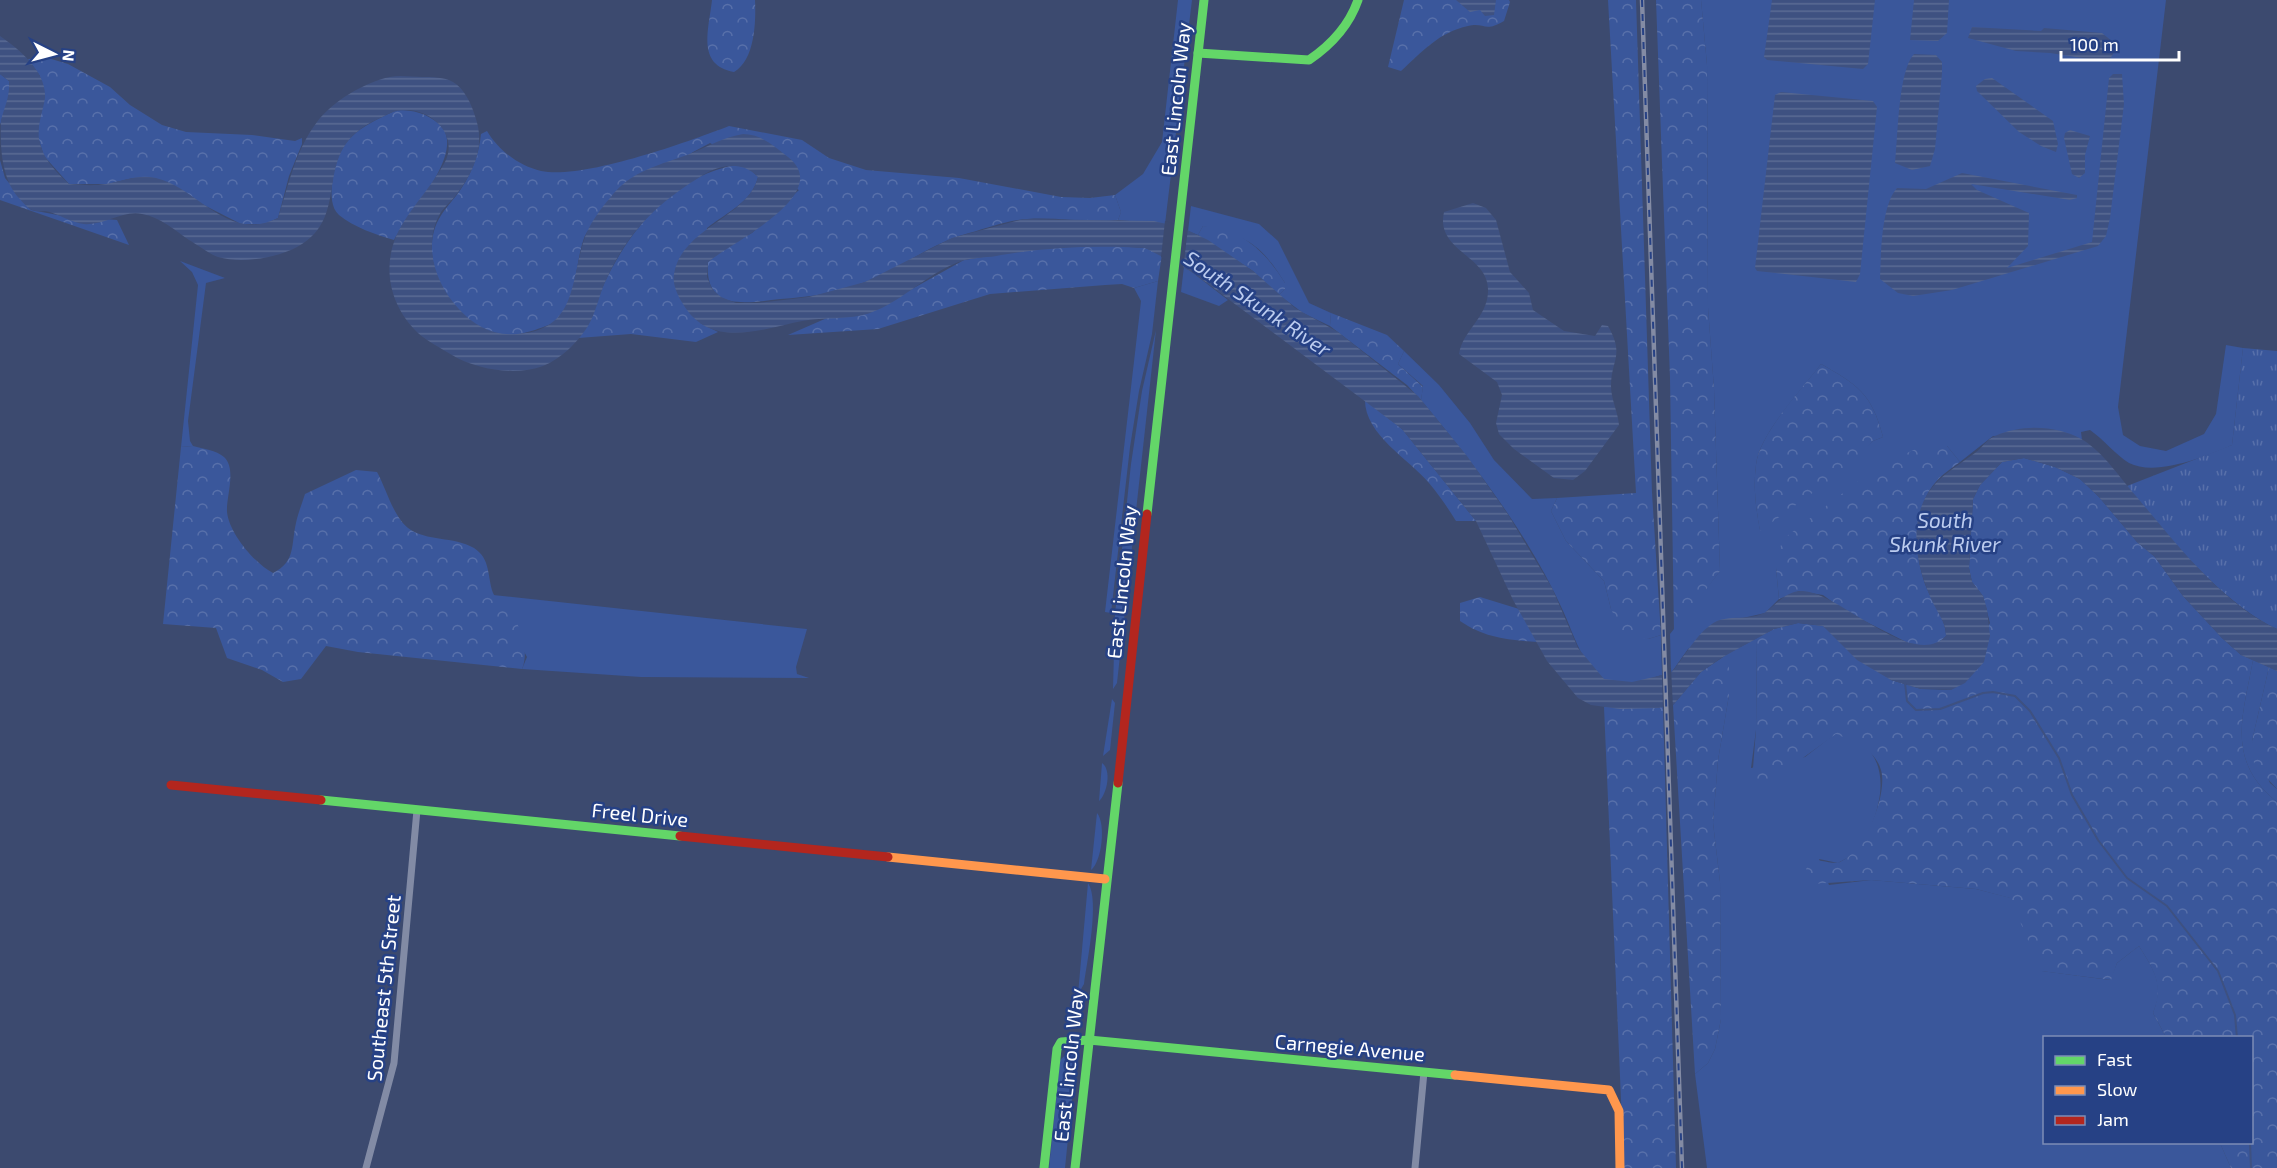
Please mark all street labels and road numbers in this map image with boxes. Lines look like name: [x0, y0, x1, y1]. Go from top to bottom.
street label: East Lincoln Way: [1155, 21, 1195, 177]
street label: East Lincoln Way: [1101, 504, 1141, 660]
street label: Freel Drive: [590, 797, 690, 831]
street label: Southeast 5th Street: [361, 893, 405, 1082]
street label: East Lincoln Way: [1048, 987, 1088, 1143]
street label: Carnegie Avenue: [1274, 1028, 1426, 1066]

